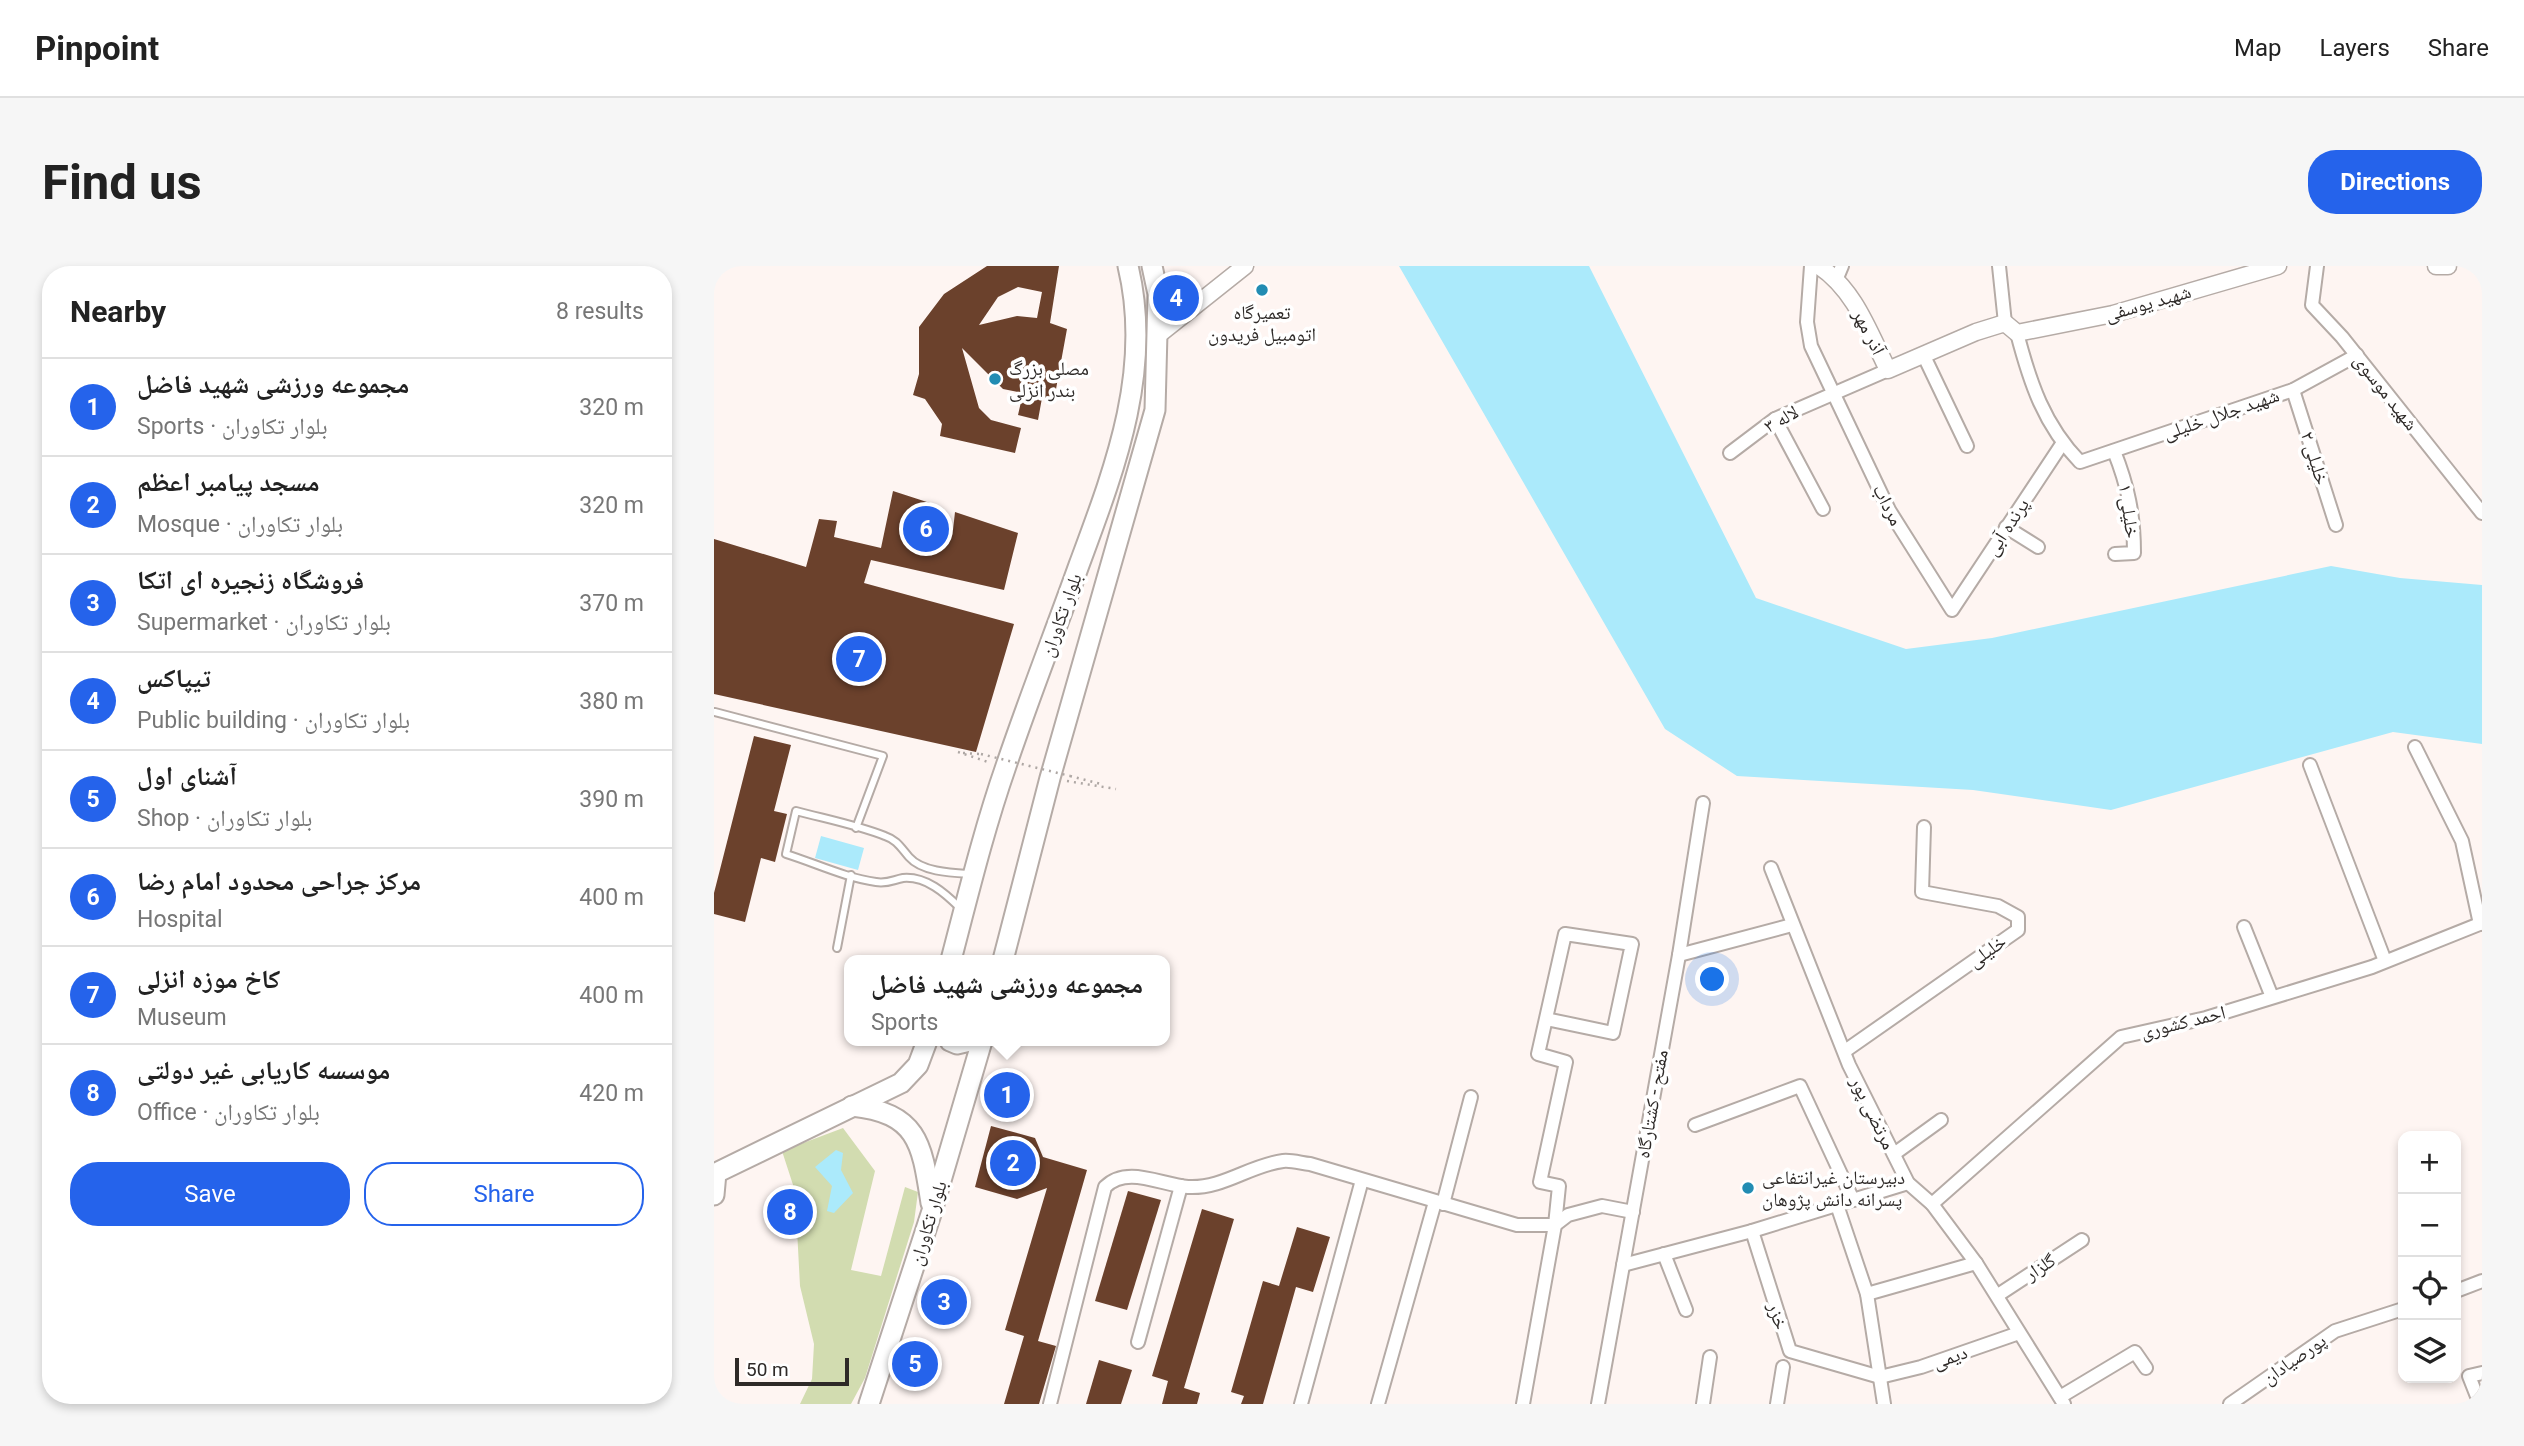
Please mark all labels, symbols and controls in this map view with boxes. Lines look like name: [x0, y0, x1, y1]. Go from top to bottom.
text: Pinpoint: [35, 29, 159, 68]
text: Map: [2234, 34, 2282, 62]
text: Layers: [2320, 34, 2390, 62]
text: Share: [2428, 34, 2489, 62]
button: Directions: [2308, 150, 2482, 214]
text: Find us: [42, 154, 202, 211]
pin: 4: [1153, 272, 1199, 324]
street label: شهید یوسفی: [2102, 280, 2194, 326]
marker: تعمیرگاه اتومبیل فریدون: [1254, 282, 1270, 298]
text: Nearby: [70, 294, 166, 329]
text: 8 results: [556, 298, 644, 325]
place label: تعمیرگاه اتومبیل فریدون: [1208, 301, 1316, 346]
street label: آذر مهر: [1847, 304, 1891, 360]
street label: شهید موسوی: [2349, 349, 2423, 435]
place label: مصلی بزرگ بندر انزلی: [1009, 357, 1089, 402]
text: مجموعه ورزشی شهید فاضل: [137, 369, 409, 399]
marker: مصلی بزرگ بندر انزلی: [987, 371, 1003, 387]
street label: شهید جلال خلیلی: [2160, 383, 2282, 445]
text: 1: [86, 394, 100, 421]
text: 320 m: [579, 394, 644, 421]
street label: لاله ۳: [1760, 400, 1802, 438]
text: Sports · بلوار تکاوران: [137, 413, 328, 440]
street label: خلیلی ۲: [2296, 429, 2334, 487]
text: مسجد پیامبر اعظم: [137, 467, 320, 497]
street label: مرداب: [1868, 480, 1908, 530]
street label: خلیلی ۱: [2114, 482, 2144, 540]
text: 2: [86, 492, 100, 519]
text: 320 m: [579, 492, 644, 519]
street label: پرنده آبی: [1980, 494, 2034, 560]
pin: 6: [903, 503, 949, 555]
text: Mosque · بلوار تکاوران: [137, 511, 343, 538]
text: فروشگاه زنجیره ای اتکا: [137, 565, 364, 595]
street label: بلوار تکاوران: [1035, 570, 1087, 660]
text: 3: [86, 590, 100, 617]
text: 370 m: [579, 590, 644, 617]
text: Supermarket · بلوار تکاوران: [137, 609, 391, 636]
pin: 7: [836, 633, 882, 685]
text: تیپاکس: [137, 663, 211, 693]
text: 4: [86, 688, 100, 715]
text: 380 m: [579, 688, 644, 715]
text: Public building · بلوار تکاوران: [137, 707, 410, 734]
text: آشنای اول: [137, 761, 237, 791]
text: 5: [86, 786, 100, 813]
text: 390 m: [579, 786, 644, 813]
text: Shop · بلوار تکاوران: [137, 805, 312, 832]
text: مرکز جراحی محدود امام رضا: [137, 866, 421, 896]
text: 6: [86, 884, 100, 911]
text: 400 m: [579, 884, 644, 911]
text: Hospital: [137, 906, 223, 933]
street label: خلیلی: [1963, 930, 2011, 972]
popup: [844, 955, 1170, 1046]
your location: [1695, 962, 1729, 996]
text: کاخ موزه انزلی: [137, 964, 280, 994]
text: مجموعه ورزشی شهید فاضل: [871, 969, 1143, 999]
text: 7: [86, 982, 100, 1009]
text: 400 m: [579, 982, 644, 1009]
street label: احمد کشوری: [2138, 1000, 2228, 1044]
text: Museum: [137, 1004, 227, 1031]
text: Sports: [871, 1009, 938, 1036]
street label: مفتح - کشتارگاه: [1631, 1048, 1674, 1160]
text: موسسه کاریابی غیر دولتی: [137, 1055, 390, 1085]
pin: 1: [984, 1069, 1030, 1121]
street label: مرتضی پور: [1845, 1072, 1900, 1153]
text: 8: [86, 1080, 100, 1107]
text: 420 m: [579, 1080, 644, 1107]
text: Office · بلوار تکاوران: [137, 1099, 320, 1126]
map controls: [2398, 1131, 2461, 1383]
button: +: [2398, 1131, 2461, 1194]
pin: 2: [990, 1137, 1036, 1189]
button: Save: [70, 1162, 350, 1226]
button: Share: [364, 1162, 644, 1226]
place label: دبیرستان غیرانتفاعی پسرانه دانش پژوهان: [1762, 1166, 1905, 1211]
street label: بلوار تکاوران: [904, 1178, 952, 1268]
marker: دبیرستان غیرانتفاعی پسرانه دانش پژوهان: [1740, 1180, 1756, 1196]
pin: 8: [767, 1186, 813, 1238]
button: −: [2398, 1194, 2461, 1257]
street label: گلزار: [2019, 1249, 2060, 1286]
button: locate: [2398, 1257, 2461, 1320]
pin: 3: [921, 1276, 967, 1328]
street label: خزر: [1763, 1299, 1793, 1332]
button: layers: [2398, 1320, 2461, 1383]
street label: پورصیادان: [2258, 1329, 2331, 1389]
pin: 5: [892, 1338, 938, 1390]
street label: دیمی: [1930, 1340, 1971, 1374]
scale bar: [735, 1355, 849, 1387]
text: 50 m: [746, 1358, 789, 1381]

